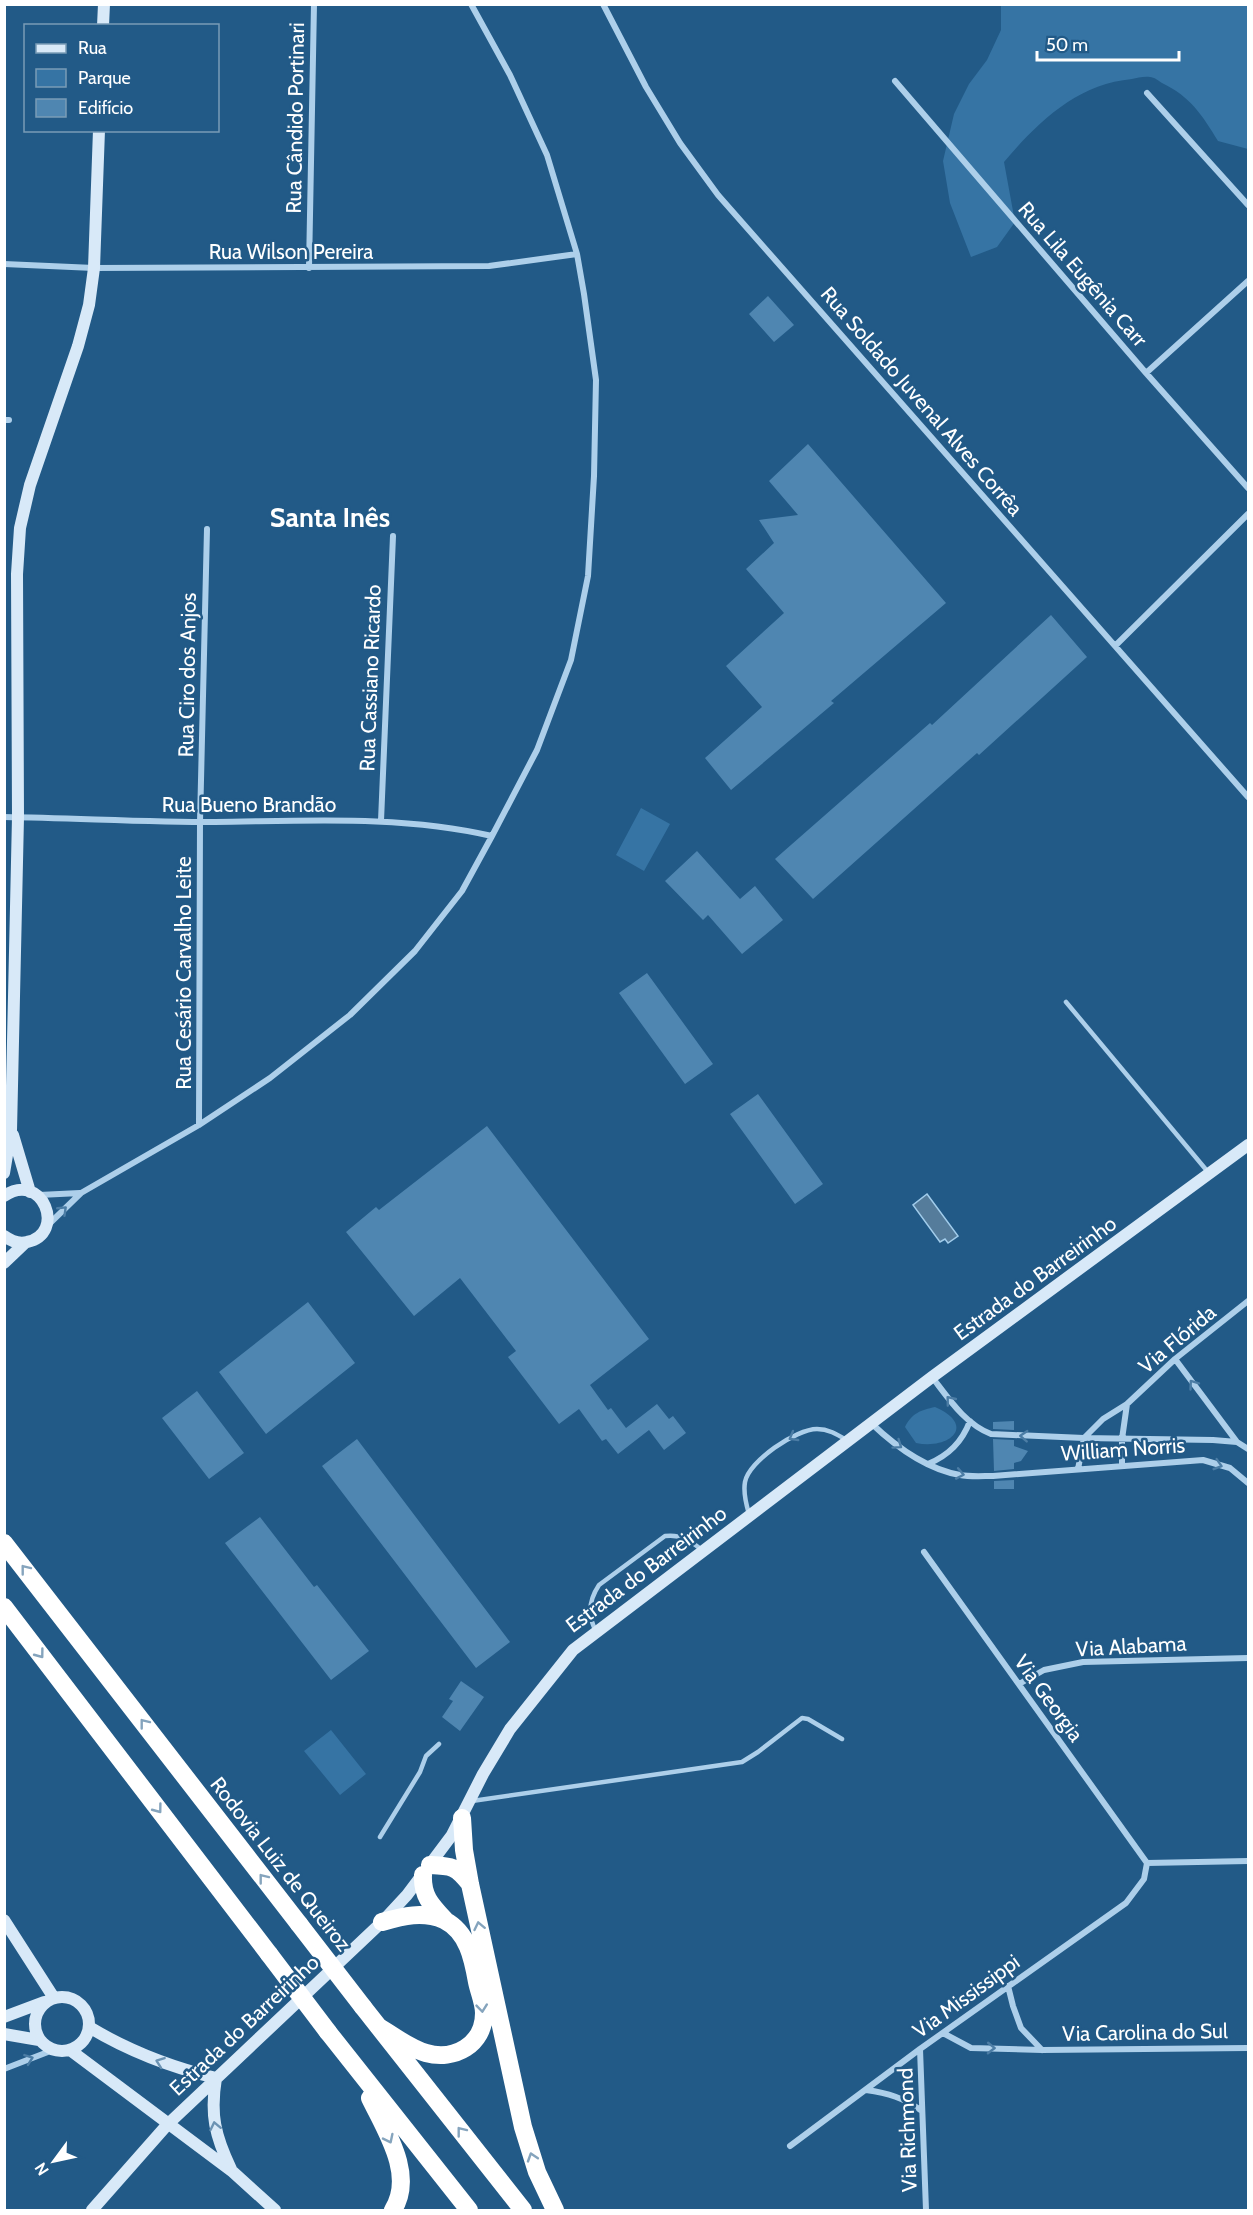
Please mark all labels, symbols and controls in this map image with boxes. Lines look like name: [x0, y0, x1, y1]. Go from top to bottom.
street label: Rua Cândido Portinari: [281, 22, 309, 214]
legend: [24, 24, 219, 132]
scale bar: [1037, 24, 1180, 62]
text: 50 m: [1046, 34, 1088, 56]
text: Rua: [78, 37, 107, 59]
text: Parque: [78, 67, 131, 89]
text: Edifício: [78, 97, 133, 119]
street label: Rua Lila Eugênia Carr: [1013, 196, 1153, 352]
street label: Rua Wilson Pereira: [209, 239, 373, 264]
street label: Rua Soldado Juvenal Alves Corrêa: [816, 281, 1028, 521]
district label: Santa Inês: [270, 501, 390, 534]
street label: Rua Cassiano Ricardo: [354, 584, 386, 772]
street label: Rua Ciro dos Anjos: [173, 592, 202, 758]
street label: Rua Bueno Brandão: [162, 792, 336, 817]
street label: Rua Cesário Carvalho Leite: [171, 856, 196, 1090]
one-way arrow: [57, 1206, 67, 1217]
street label: Estrada do Barreirinho: [949, 1211, 1121, 1345]
street label: Via Flórida: [1133, 1299, 1221, 1379]
one-way arrow: [1190, 1379, 1201, 1390]
one-way arrow: [947, 1396, 958, 1407]
one-way arrow: [789, 1429, 800, 1441]
one-way arrow: [1019, 1429, 1028, 1442]
street label: William Norris: [1060, 1432, 1186, 1466]
one-way arrow: [891, 1438, 902, 1449]
one-way arrow: [1212, 1458, 1223, 1470]
one-way arrow: [955, 1467, 965, 1480]
street label: Estrada do Barreirinho: [561, 1500, 731, 1638]
one-way arrow: [21, 1565, 32, 1576]
street label: Via Alabama: [1075, 1631, 1187, 1661]
one-way arrow: [33, 1647, 44, 1658]
street label: Via Georgia: [1009, 1650, 1089, 1746]
one-way arrow: [140, 1719, 151, 1730]
street label: Rodovia Luiz de Queiroz: [205, 1772, 357, 1956]
one-way arrow: [151, 1802, 162, 1813]
one-way arrow: [260, 1873, 271, 1884]
one-way arrow: [473, 1921, 486, 1931]
street label: Estrada do Barreirinho: [164, 1949, 324, 2101]
street label: Via Mississippi: [908, 1949, 1024, 2043]
one-way arrow: [475, 2003, 488, 2013]
street label: Via Carolina do Sul: [1062, 2018, 1228, 2046]
one-way arrow: [986, 2042, 995, 2055]
one-way arrow: [23, 2053, 33, 2066]
one-way arrow: [155, 2057, 166, 2069]
street label: Via Richmond: [892, 2067, 922, 2193]
one-way arrow: [210, 2122, 223, 2132]
one-way arrow: [457, 2127, 468, 2138]
north arrow: [24, 2131, 84, 2191]
one-way arrow: [382, 2132, 394, 2143]
one-way arrow: [527, 2152, 539, 2163]
text: N: [31, 2159, 53, 2179]

